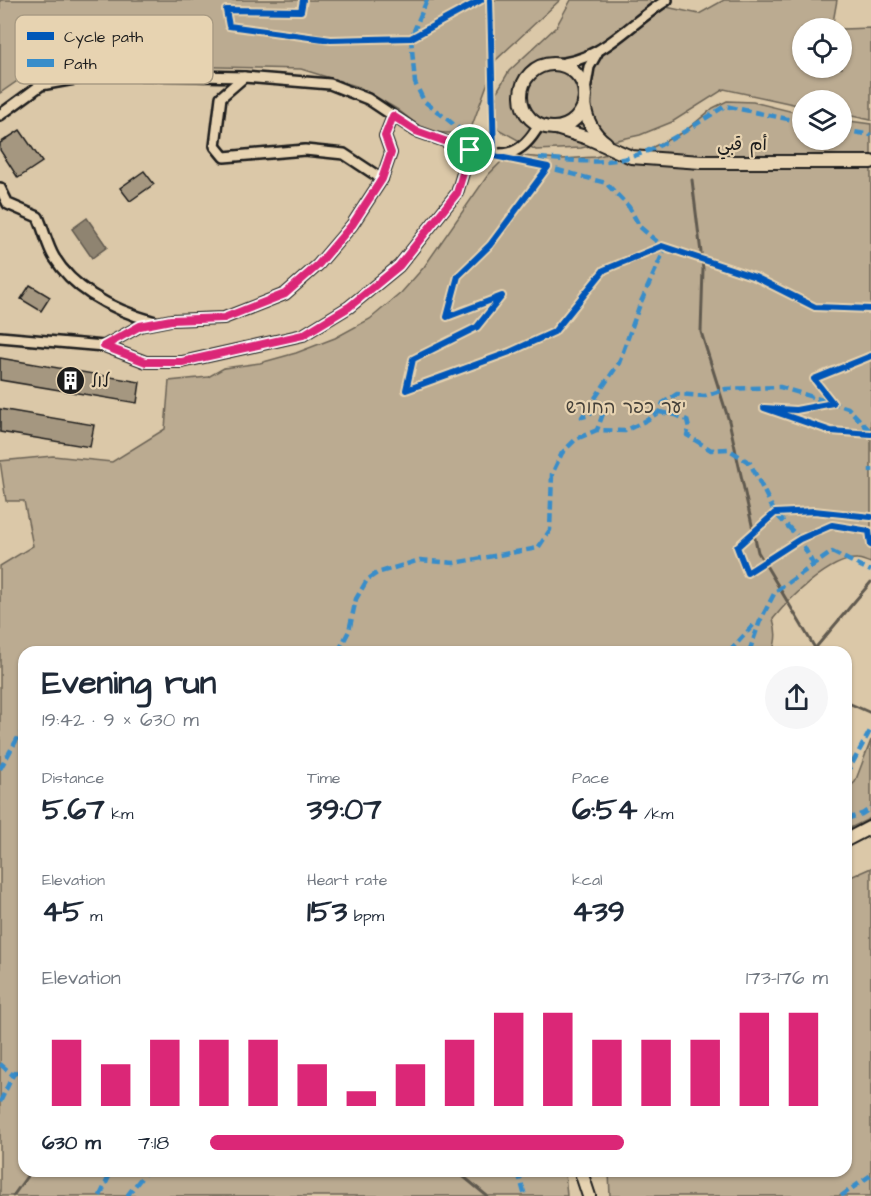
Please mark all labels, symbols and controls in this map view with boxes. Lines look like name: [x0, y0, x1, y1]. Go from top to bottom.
legend: [15, 15, 213, 84]
map controls: [792, 18, 852, 150]
button: locate: [792, 18, 852, 78]
text: Cycle path: [64, 26, 143, 49]
text: Path: [64, 53, 97, 75]
button: layers: [792, 90, 852, 150]
pin: [444, 124, 495, 175]
street label: أم قبي: [717, 132, 768, 160]
icon: arrive: [453, 133, 486, 166]
building icon: לול: [54, 365, 86, 397]
place label: לול: [91, 369, 110, 394]
park label: יער כפר החורש: [566, 395, 686, 420]
text: Evening run: [42, 660, 216, 706]
button: share: [765, 666, 828, 729]
text: 19:42 · 9 × 630 m: [42, 706, 199, 734]
text: Distance: [42, 767, 104, 789]
text: Time: [307, 767, 341, 789]
text: Pace: [572, 767, 609, 789]
text: 5.67: [42, 789, 105, 831]
text: 39:07: [307, 789, 382, 831]
text: 6:54: [572, 789, 637, 831]
text: km: [105, 803, 133, 825]
text: /km: [637, 803, 673, 825]
text: Elevation: [42, 869, 105, 891]
text: Heart rate: [307, 869, 387, 891]
text: kcal: [572, 869, 603, 891]
text: 45: [42, 891, 84, 933]
text: 153: [307, 891, 347, 933]
text: 439: [572, 891, 625, 933]
text: m: [84, 905, 103, 927]
text: bpm: [347, 905, 384, 927]
text: Elevation: [42, 964, 121, 992]
text: 173–176 m: [746, 964, 828, 992]
text: 630 m: [42, 1129, 101, 1157]
text: 7:18: [138, 1129, 169, 1157]

